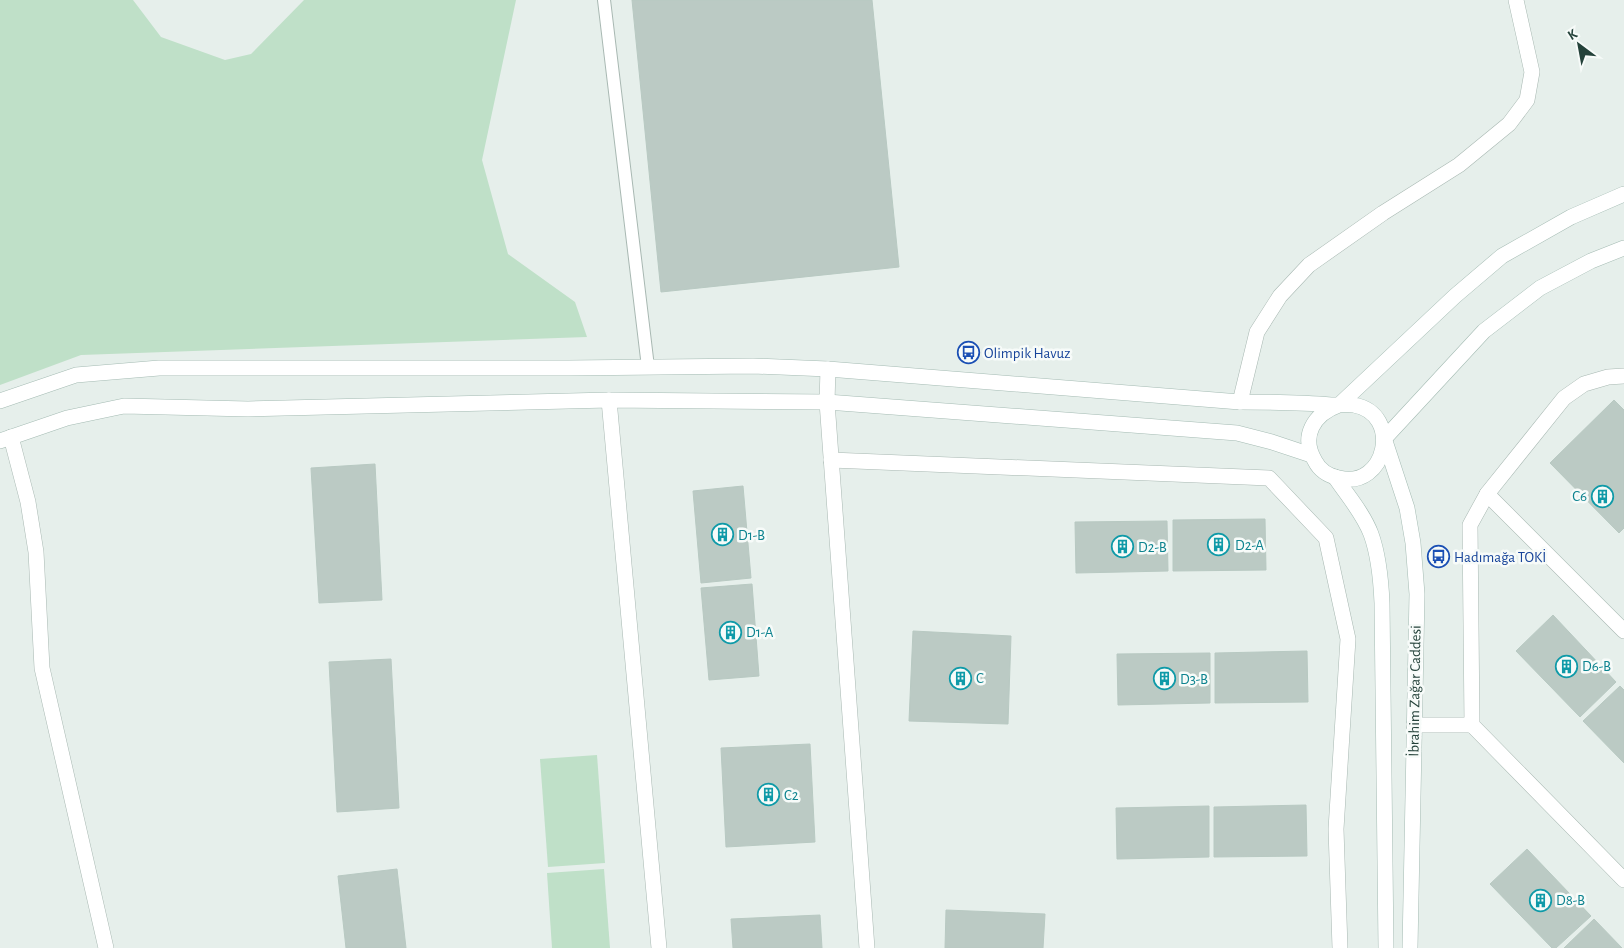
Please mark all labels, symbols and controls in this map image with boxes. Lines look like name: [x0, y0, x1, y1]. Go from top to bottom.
north arrow: [1554, 20, 1604, 70]
text: K: [1565, 26, 1581, 43]
bus stop icon: Olimpik Havuz: [956, 341, 980, 365]
place label: Olimpik Havuz: [984, 346, 1070, 361]
building icon: C6: [1591, 484, 1615, 508]
place label: C6: [1572, 489, 1587, 504]
building icon: D1-B: [710, 523, 734, 547]
place label: D1-B: [738, 528, 765, 543]
building icon: D2-A: [1207, 533, 1231, 557]
building icon: D2-B: [1110, 535, 1134, 559]
place label: D2-A: [1235, 538, 1264, 553]
place label: D2-B: [1138, 540, 1167, 555]
bus stop icon: Hadımağa TOKİ: [1426, 545, 1450, 569]
place label: Hadımağa TOKİ: [1454, 548, 1546, 565]
building icon: D1-A: [718, 620, 742, 644]
place label: D1-A: [746, 625, 774, 640]
street label: İbrahim Zağar Caddesi: [1404, 625, 1424, 757]
building icon: D6-B: [1554, 654, 1578, 678]
place label: D6-B: [1582, 659, 1611, 674]
building icon: C: [948, 666, 972, 690]
building icon: D3-B: [1152, 667, 1176, 691]
place label: C: [976, 671, 984, 686]
place label: D3-B: [1180, 672, 1208, 687]
building icon: C2: [756, 783, 780, 807]
place label: C2: [784, 788, 799, 803]
building icon: D8-B: [1528, 888, 1552, 912]
place label: D8-B: [1556, 893, 1585, 908]

